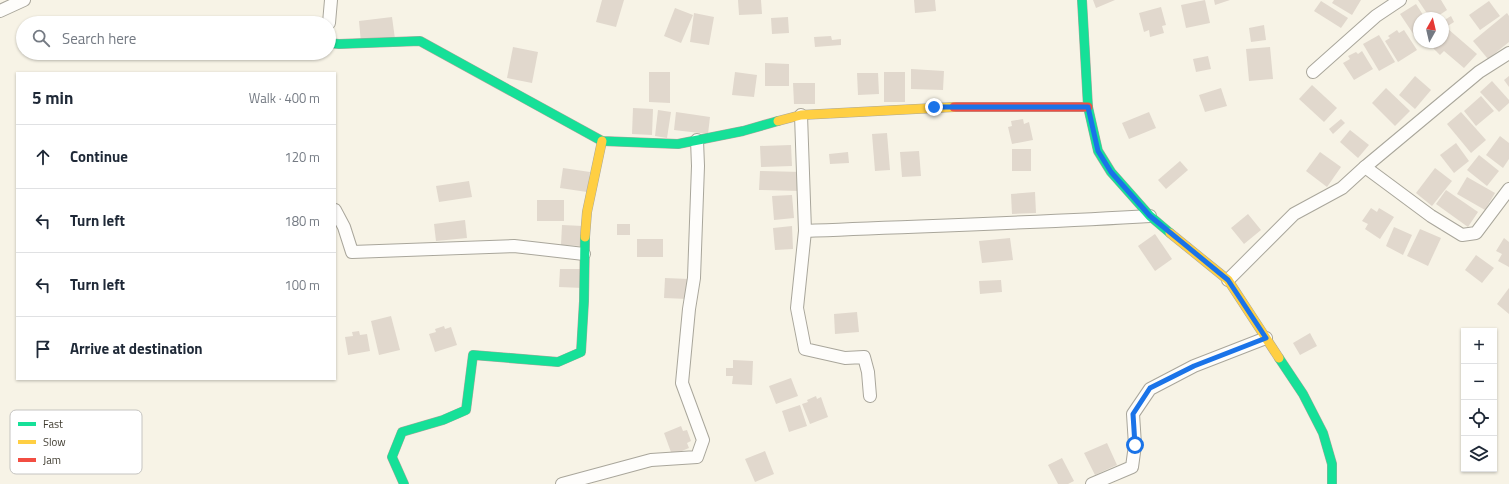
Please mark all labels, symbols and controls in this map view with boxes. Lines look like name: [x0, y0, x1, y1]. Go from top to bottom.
north arrow: [1413, 12, 1449, 48]
search box: [16, 16, 336, 60]
icon: search: [30, 27, 52, 49]
text: Search here: [62, 27, 136, 50]
text: 5 min: [32, 85, 73, 111]
text: Walk · 400 m: [249, 88, 320, 108]
route end: [925, 98, 943, 116]
text: Continue: [70, 145, 128, 168]
icon: ahead: [32, 146, 54, 168]
text: 120 m: [284, 147, 320, 167]
text: Turn left: [70, 209, 125, 232]
icon: left: [32, 210, 54, 232]
text: 180 m: [284, 211, 320, 231]
text: Turn left: [70, 273, 125, 296]
icon: left: [32, 274, 54, 296]
text: 100 m: [284, 275, 320, 295]
map controls: [1461, 328, 1497, 472]
button: +: [1461, 328, 1497, 364]
text: Arrive at destination: [70, 337, 203, 360]
icon: arrive: [32, 338, 54, 360]
button: −: [1461, 364, 1497, 400]
button: locate: [1461, 400, 1497, 436]
legend: [10, 410, 142, 474]
text: Fast: [43, 416, 63, 432]
text: Slow: [43, 434, 66, 450]
route start: [1126, 436, 1144, 454]
button: layers: [1461, 436, 1497, 472]
text: Jam: [43, 452, 61, 468]

